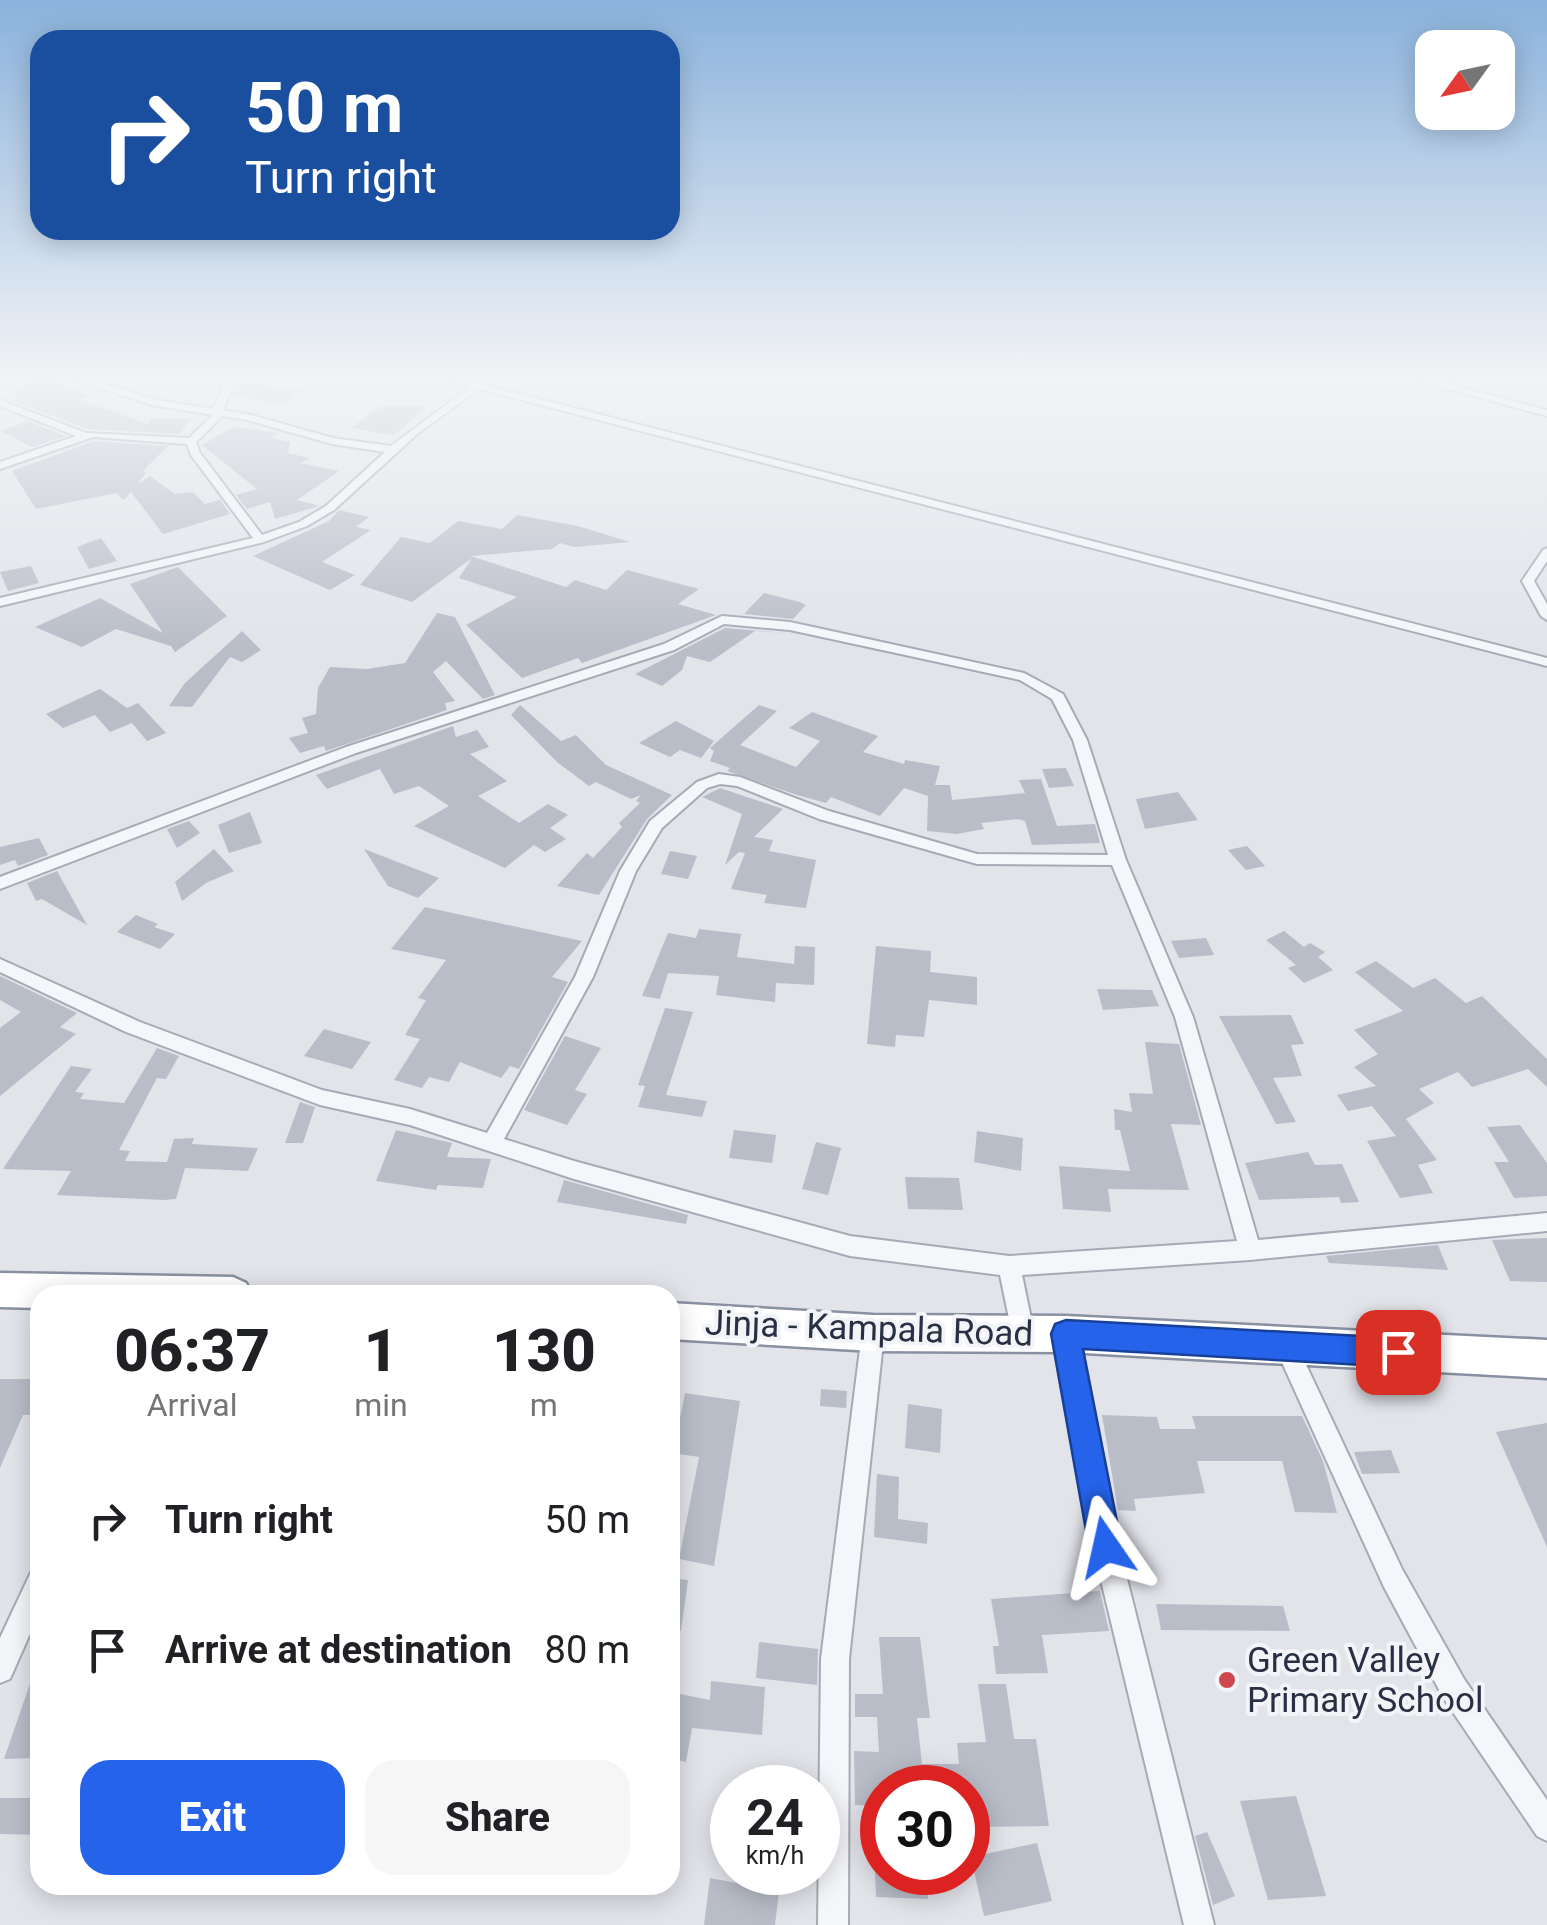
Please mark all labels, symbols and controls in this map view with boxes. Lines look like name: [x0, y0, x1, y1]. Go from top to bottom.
north arrow: [1415, 30, 1515, 130]
map controls: [1415, 30, 1515, 130]
text: 50 m: [245, 67, 403, 149]
icon: right: [80, 70, 210, 200]
text: Turn right: [245, 151, 437, 204]
street label: Jinja - Kampala Road: [704, 1302, 1034, 1355]
pin: [1356, 1310, 1441, 1395]
text: 06:37: [114, 1315, 270, 1386]
text: 1: [364, 1315, 398, 1386]
text: 130: [492, 1315, 596, 1386]
icon: arrive: [1371, 1325, 1426, 1380]
text: Arrival: [147, 1386, 238, 1424]
text: min: [354, 1386, 408, 1424]
text: m: [530, 1386, 558, 1424]
icon: right: [80, 1493, 135, 1548]
position arrow: [1054, 1495, 1158, 1599]
text: Turn right: [165, 1498, 333, 1542]
text: 50 m: [545, 1498, 630, 1542]
icon: arrive: [80, 1623, 135, 1678]
text: Arrive at destination: [165, 1628, 512, 1672]
text: 80 m: [545, 1628, 630, 1672]
place label: Green Valley Primary School: [1247, 1640, 1483, 1721]
marker: Green Valley Primary School: [1216, 1669, 1238, 1691]
button: Exit: [80, 1760, 345, 1875]
button: Share: [365, 1760, 630, 1875]
speed limit sign: 30: [860, 1765, 990, 1895]
text: 24: [746, 1789, 804, 1847]
text: km/h: [746, 1841, 804, 1870]

